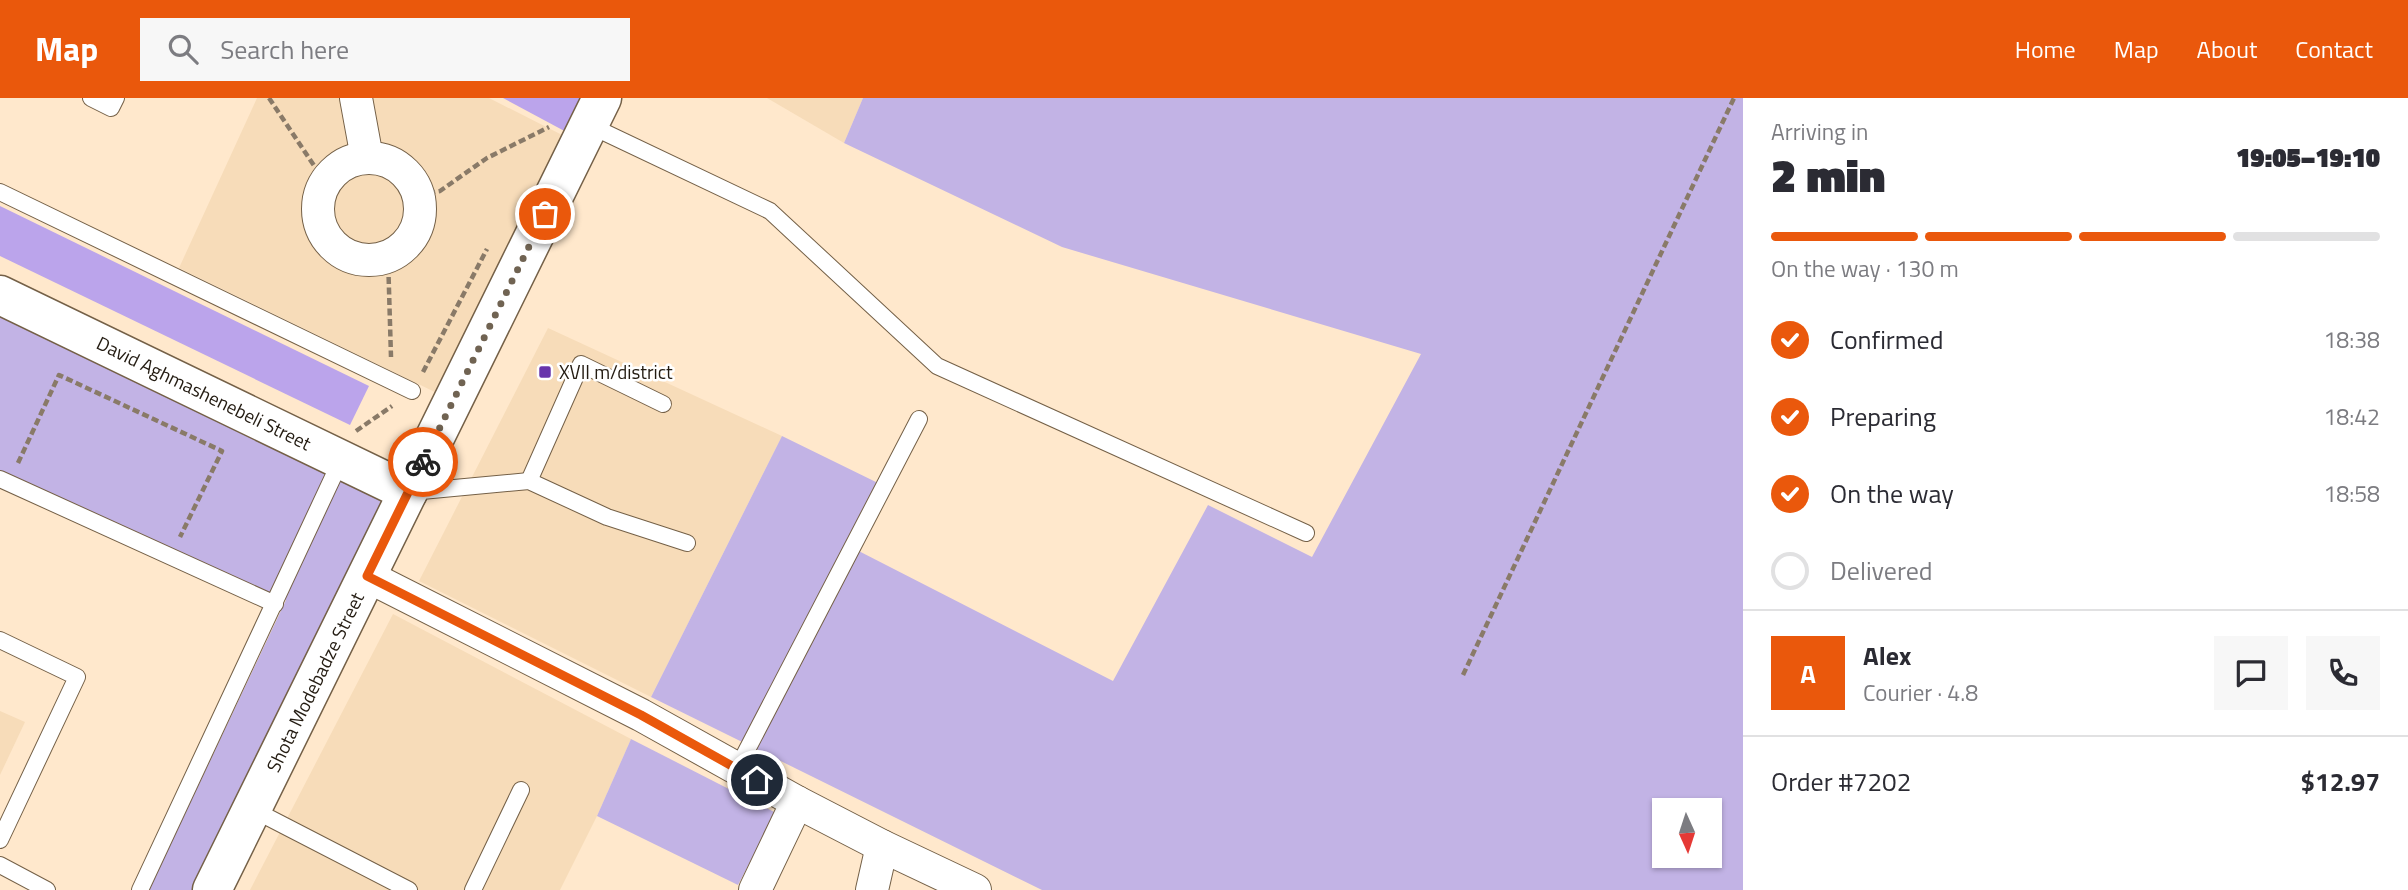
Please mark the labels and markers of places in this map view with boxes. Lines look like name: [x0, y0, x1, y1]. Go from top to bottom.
pin: [515, 184, 575, 244]
place label: XVII m/district: [559, 357, 673, 386]
marker: XVII m/district: [537, 364, 553, 380]
pin: [727, 750, 787, 810]

